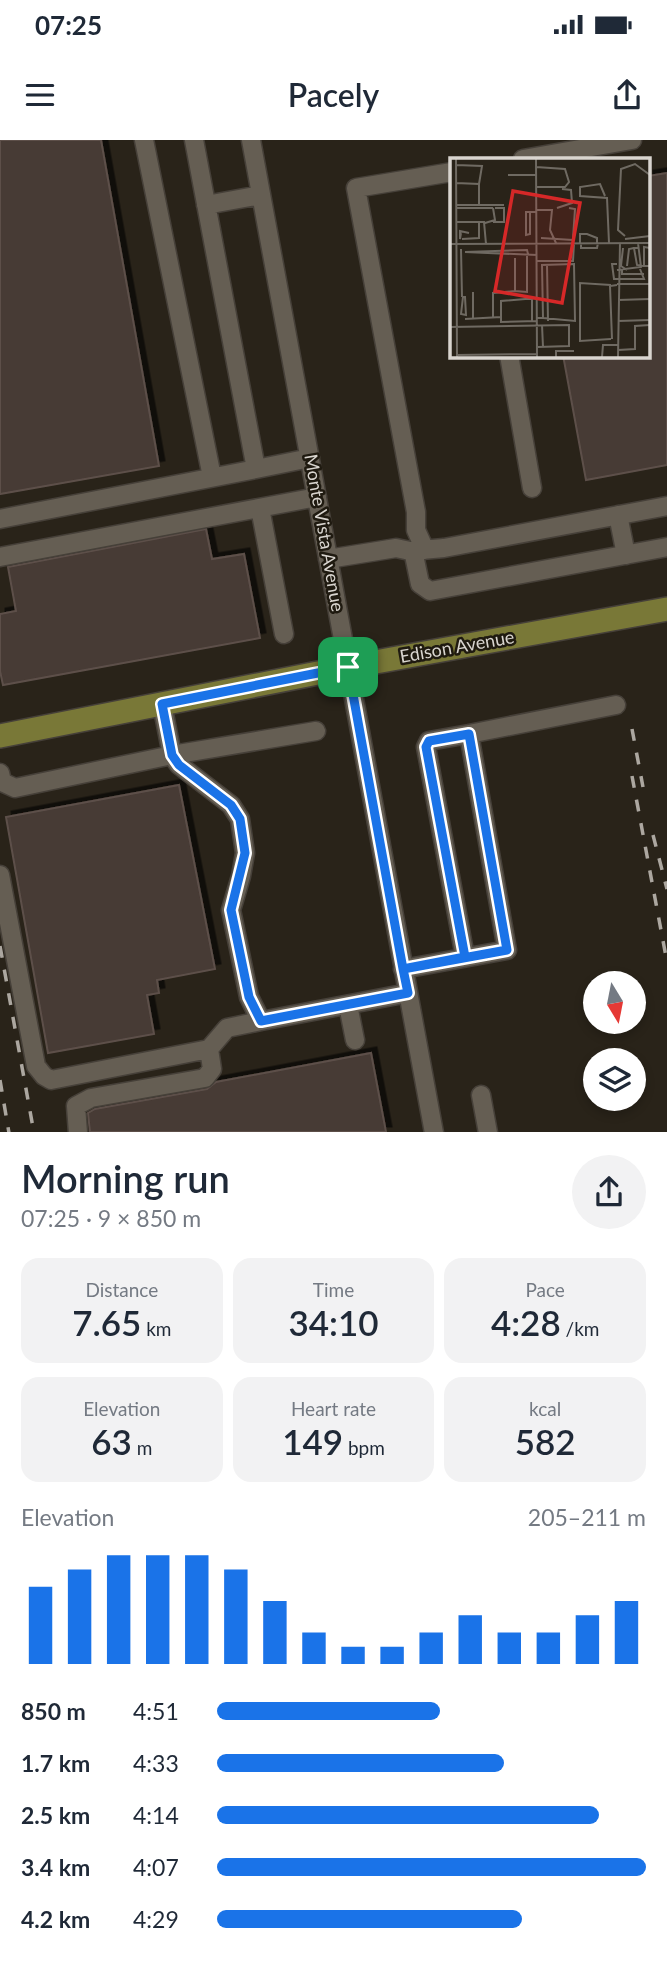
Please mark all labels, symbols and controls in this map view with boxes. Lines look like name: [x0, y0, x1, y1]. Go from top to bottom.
text: 07:25: [35, 9, 102, 41]
text: Pacely: [288, 75, 379, 114]
icon: menu: [21, 76, 59, 114]
icon: share: [608, 76, 646, 114]
inset map: [450, 158, 650, 357]
street label: Monte Vista Avenue: [300, 452, 350, 613]
street label: Edison Avenue: [398, 625, 516, 667]
pin: [318, 637, 378, 697]
icon: arrive: [329, 648, 367, 686]
north arrow: [583, 971, 646, 1034]
map controls: [583, 971, 646, 1111]
button: layers: [583, 1048, 646, 1111]
text: Morning run: [21, 1155, 230, 1201]
button: share: [572, 1155, 646, 1229]
text: 07:25 · 9 × 850 m: [21, 1204, 201, 1232]
text: Distance: [85, 1278, 158, 1301]
text: Time: [313, 1278, 354, 1301]
text: Pace: [525, 1278, 565, 1301]
text: 7.65: [72, 1301, 141, 1343]
text: 34:10: [288, 1301, 379, 1343]
text: 4:28: [491, 1301, 561, 1343]
text: km: [141, 1317, 172, 1340]
text: /km: [561, 1317, 599, 1340]
text: Elevation: [83, 1397, 160, 1420]
text: Heart rate: [291, 1397, 376, 1420]
text: kcal: [529, 1397, 561, 1420]
text: 63: [91, 1420, 132, 1462]
text: 149: [282, 1420, 343, 1462]
text: 582: [515, 1420, 576, 1462]
text: m: [132, 1436, 152, 1459]
text: bpm: [343, 1436, 385, 1459]
text: Elevation: [21, 1503, 114, 1531]
text: 205–211 m: [528, 1503, 646, 1531]
text: 850 m: [21, 1697, 86, 1725]
text: 4:51: [133, 1697, 179, 1725]
text: 1.7 km: [21, 1749, 90, 1777]
text: 4:33: [133, 1749, 179, 1777]
text: 2.5 km: [21, 1801, 90, 1829]
text: 4:14: [133, 1801, 179, 1829]
text: 3.4 km: [21, 1853, 90, 1881]
text: 4:07: [133, 1853, 179, 1881]
text: 4.2 km: [21, 1905, 90, 1933]
text: 4:29: [133, 1905, 179, 1933]

